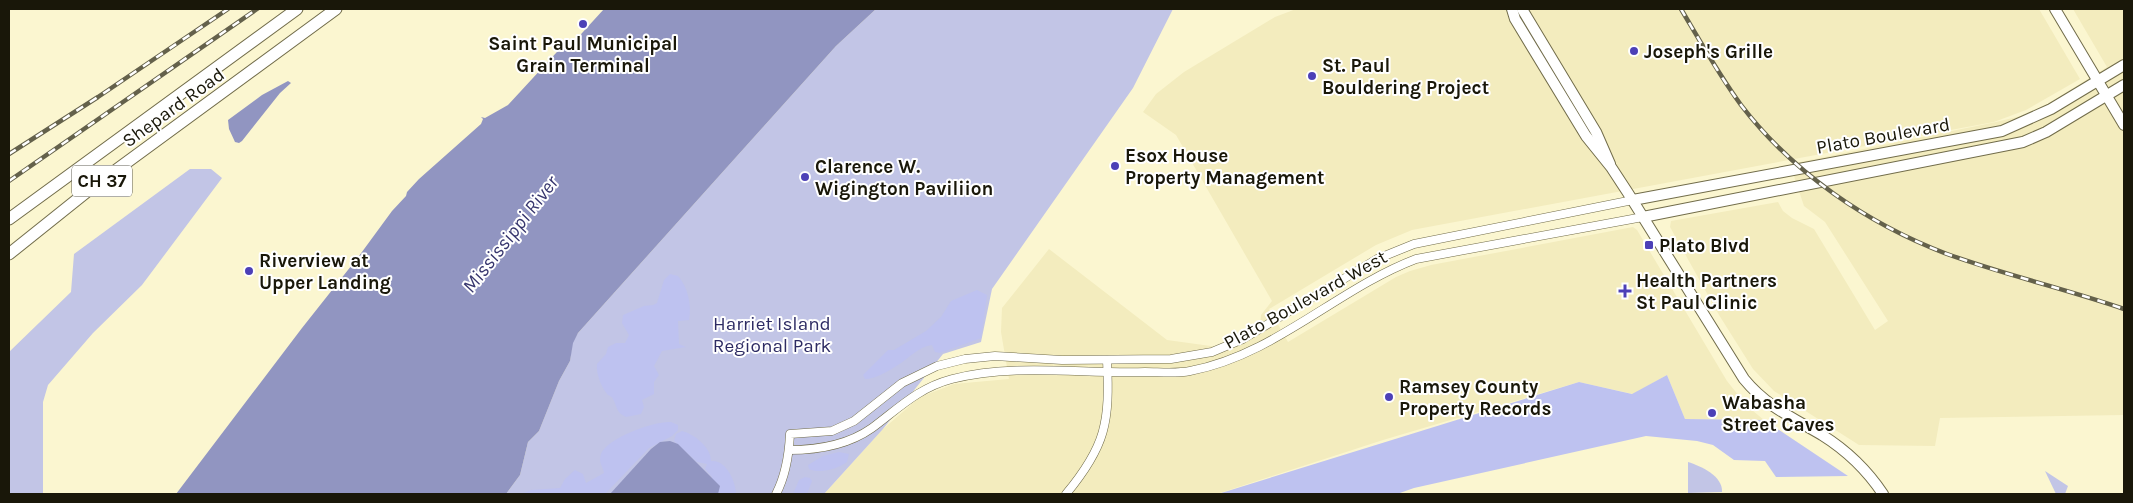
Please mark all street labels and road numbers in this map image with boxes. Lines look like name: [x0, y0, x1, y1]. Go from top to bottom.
street label: Shepard Road: [118, 63, 229, 152]
street label: Plato Boulevard: [1815, 113, 1952, 159]
road number: CH 37: [72, 166, 132, 197]
street label: Plato Boulevard West: [1220, 246, 1391, 354]

